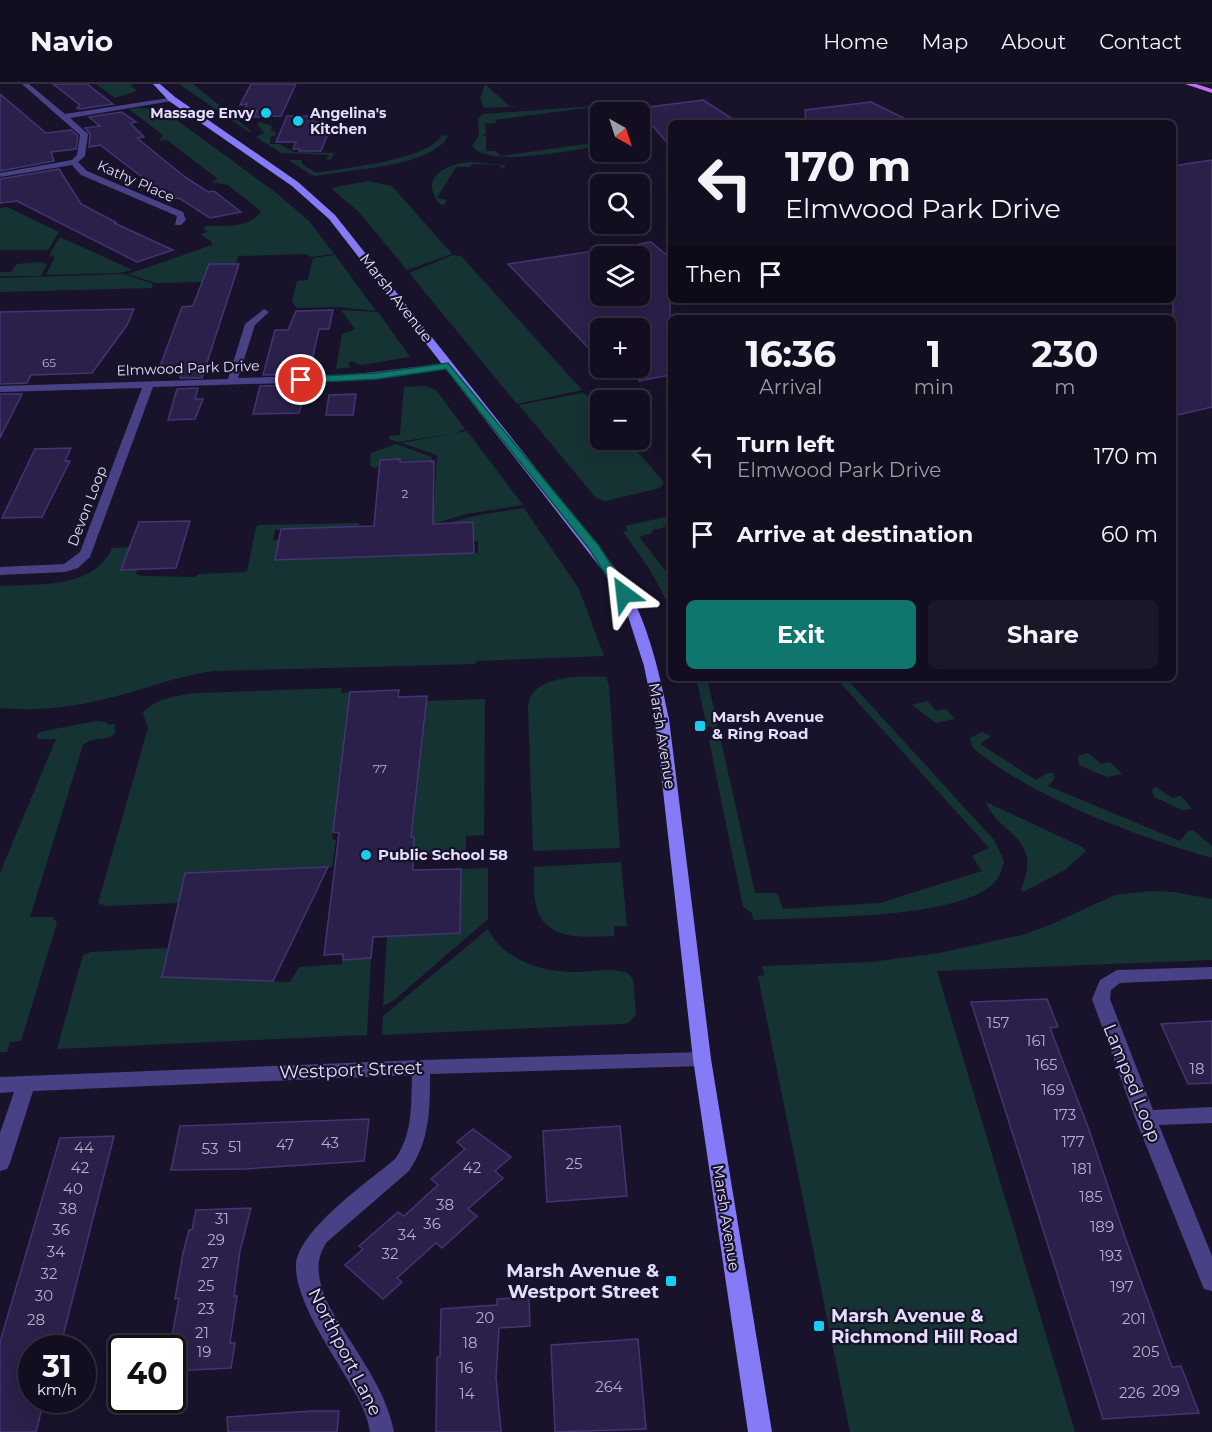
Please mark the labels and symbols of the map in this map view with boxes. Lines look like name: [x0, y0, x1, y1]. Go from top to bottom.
north arrow: [590, 102, 650, 162]
place label: Massage Envy: [150, 104, 255, 122]
place label: Angelina's Kitchen: [309, 104, 387, 138]
marker: Massage Envy: [259, 106, 273, 120]
marker: Angelina's Kitchen: [291, 114, 305, 128]
street label: Kathy Place: [95, 156, 177, 206]
street label: Marsh Avenue: [356, 250, 437, 346]
pin: [275, 354, 326, 405]
house number: 65: [42, 355, 56, 370]
street label: Elmwood Park Drive: [116, 357, 260, 379]
street label: Devon Loop: [63, 463, 111, 549]
house number: 2: [402, 486, 409, 501]
position arrow: [592, 562, 656, 626]
street label: Marsh Avenue: [645, 682, 680, 790]
place label: Marsh Avenue & Ring Road: [712, 707, 824, 743]
marker: Marsh Avenue & Ring Road: [693, 719, 707, 733]
house number: 77: [373, 761, 387, 776]
place label: Public School 58: [378, 845, 508, 864]
marker: Public School 58: [359, 848, 373, 862]
house number: 157: [987, 1013, 1009, 1032]
street label: Lamped Loop: [1098, 1021, 1166, 1145]
house number: 161: [1026, 1031, 1046, 1050]
house number: 165: [1034, 1055, 1058, 1074]
street label: Westport Street: [279, 1057, 423, 1083]
house number: 18: [1190, 1059, 1205, 1078]
house number: 169: [1041, 1080, 1065, 1099]
house number: 173: [1054, 1105, 1076, 1124]
house number: 177: [1061, 1132, 1085, 1151]
house number: 43: [321, 1133, 339, 1152]
house number: 47: [276, 1135, 294, 1154]
house number: 51: [228, 1137, 242, 1156]
house number: 44: [74, 1138, 94, 1157]
house number: 53: [202, 1139, 218, 1158]
house number: 25: [565, 1154, 583, 1173]
house number: 42: [71, 1158, 89, 1177]
house number: 42: [463, 1158, 481, 1177]
house number: 181: [1072, 1159, 1092, 1178]
street label: Marsh Avenue: [709, 1164, 744, 1272]
house number: 40: [63, 1179, 83, 1198]
house number: 185: [1079, 1187, 1103, 1206]
house number: 38: [436, 1195, 454, 1214]
house number: 38: [59, 1199, 77, 1218]
house number: 31: [215, 1209, 229, 1228]
house number: 36: [423, 1214, 441, 1233]
house number: 189: [1090, 1217, 1114, 1236]
house number: 36: [52, 1220, 70, 1239]
house number: 34: [398, 1225, 416, 1244]
house number: 29: [207, 1230, 225, 1249]
house number: 34: [47, 1242, 65, 1261]
house number: 32: [382, 1244, 398, 1263]
house number: 193: [1100, 1246, 1122, 1265]
house number: 27: [201, 1253, 219, 1272]
place label: Marsh Avenue & Westport Street: [506, 1260, 659, 1303]
house number: 32: [41, 1264, 57, 1283]
marker: Marsh Avenue & Westport Street: [664, 1274, 678, 1288]
house number: 25: [197, 1276, 215, 1295]
house number: 197: [1110, 1277, 1134, 1296]
street label: Northport Lane: [303, 1285, 387, 1420]
house number: 30: [35, 1286, 53, 1305]
house number: 23: [198, 1299, 214, 1318]
place label: Marsh Avenue & Richmond Hill Road: [831, 1305, 1018, 1348]
house number: 20: [476, 1308, 494, 1327]
house number: 201: [1122, 1309, 1146, 1328]
house number: 28: [27, 1310, 45, 1329]
marker: Marsh Avenue & Richmond Hill Road: [812, 1319, 826, 1333]
house number: 21: [195, 1323, 209, 1342]
house number: 18: [463, 1333, 478, 1352]
speed limit sign: 40: [108, 1335, 186, 1413]
house number: 19: [197, 1342, 211, 1361]
house number: 205: [1133, 1342, 1159, 1361]
house number: 16: [459, 1358, 473, 1377]
house number: 264: [595, 1377, 623, 1396]
house number: 209: [1152, 1381, 1180, 1400]
house number: 226: [1119, 1383, 1145, 1402]
house number: 14: [459, 1384, 475, 1403]

